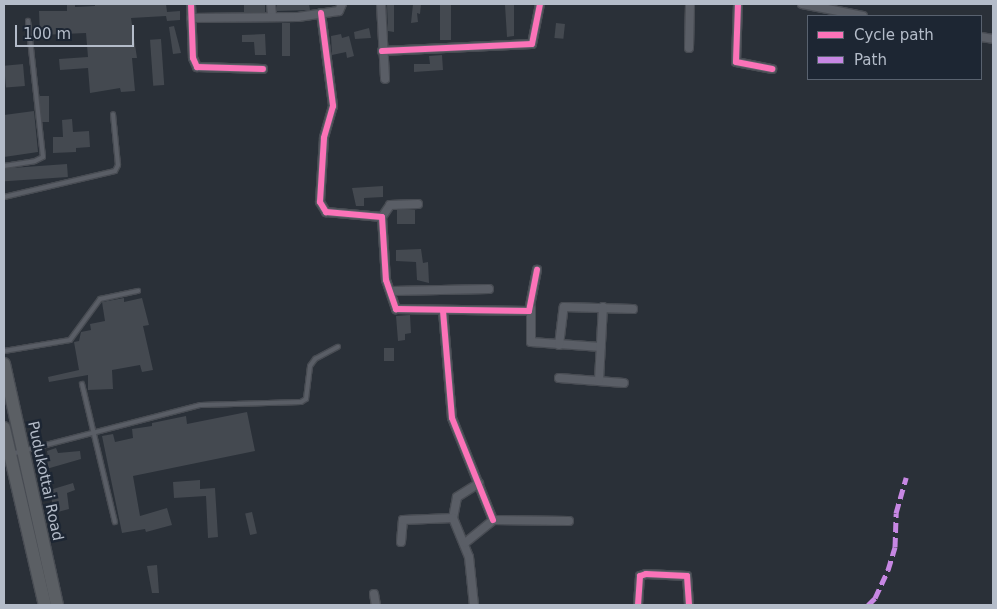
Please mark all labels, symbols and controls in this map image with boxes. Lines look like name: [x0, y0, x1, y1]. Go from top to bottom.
scale bar: [18, 15, 136, 47]
legend: [807, 15, 982, 80]
text: 100 m: [23, 25, 71, 43]
text: Cycle path: [854, 26, 934, 44]
text: Path: [854, 51, 887, 69]
street label: Pudukottai Road: [23, 419, 67, 543]

